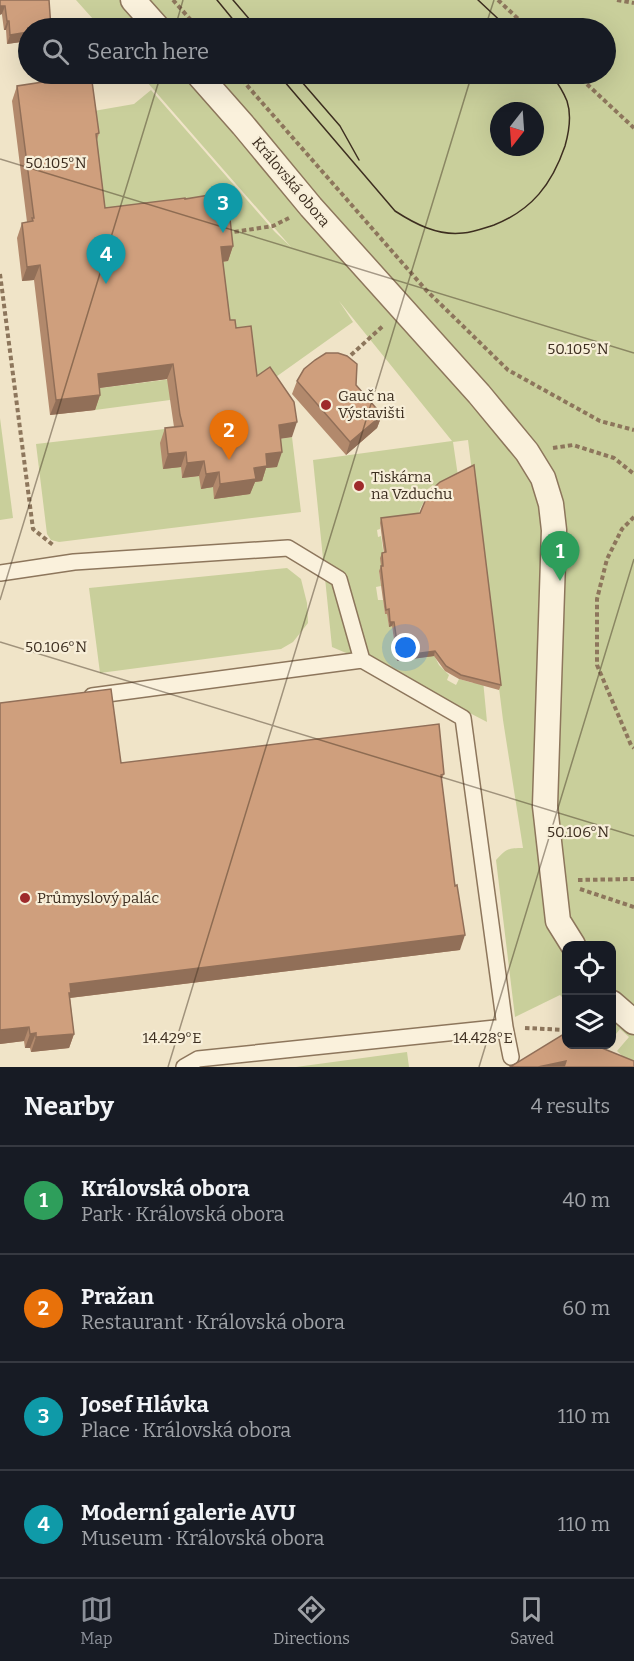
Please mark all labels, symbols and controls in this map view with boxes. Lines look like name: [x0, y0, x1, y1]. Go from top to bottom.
search box: [18, 18, 616, 84]
icon: search: [39, 35, 72, 68]
text: Search here: [87, 38, 209, 65]
north arrow: [490, 102, 544, 156]
street label: Královská obora: [248, 133, 334, 231]
text: 50.105°N: [25, 154, 87, 172]
pin: 3: [204, 184, 242, 233]
pin: 4: [86, 234, 126, 284]
text: 50.105°N: [547, 340, 609, 358]
place label: Gauč na Výstavišti: [338, 387, 405, 422]
marker: Gauč na Výstavišti: [319, 398, 333, 412]
pin: 2: [210, 410, 248, 460]
place label: Tiskárna na Vzduchu: [371, 468, 452, 503]
marker: Tiskárna na Vzduchu: [352, 479, 366, 493]
pin: 1: [540, 532, 580, 581]
your location: [391, 633, 420, 662]
text: 50.106°N: [25, 638, 87, 656]
text: 50.106°N: [547, 823, 609, 841]
place label: Průmyslový palác: [37, 889, 160, 907]
marker: Průmyslový palác: [18, 891, 32, 905]
map controls: [562, 941, 616, 1049]
button: locate: [562, 941, 616, 995]
button: layers: [562, 995, 616, 1049]
text: 14.429°E: [142, 1029, 202, 1047]
text: 14.428°E: [453, 1029, 513, 1047]
text: Nearby: [24, 1091, 114, 1122]
text: 4 results: [531, 1094, 610, 1118]
text: Královská obora: [81, 1175, 250, 1202]
text: 1: [39, 1188, 48, 1212]
text: 40 m: [562, 1188, 610, 1212]
text: Park · Královská obora: [81, 1202, 284, 1226]
text: Pražan: [81, 1283, 154, 1310]
text: 2: [38, 1296, 49, 1320]
text: 60 m: [562, 1296, 610, 1320]
text: Restaurant · Královská obora: [81, 1310, 345, 1334]
text: Josef Hlávka: [81, 1391, 209, 1418]
text: 3: [38, 1404, 49, 1428]
text: 110 m: [558, 1404, 610, 1428]
text: Place · Královská obora: [81, 1418, 291, 1442]
text: Moderní galerie AVU: [81, 1499, 296, 1526]
text: 4: [37, 1512, 50, 1536]
text: 110 m: [558, 1512, 610, 1536]
text: Museum · Královská obora: [81, 1526, 324, 1550]
tab: Map: [80, 1593, 113, 1648]
tab: Directions: [273, 1593, 350, 1648]
tab: Saved: [510, 1593, 554, 1648]

